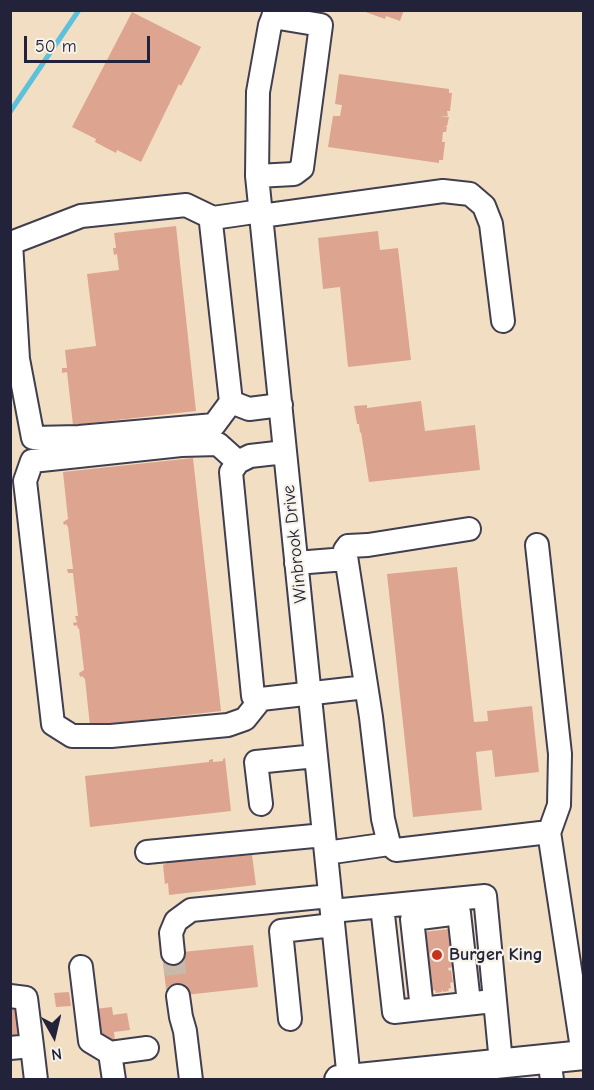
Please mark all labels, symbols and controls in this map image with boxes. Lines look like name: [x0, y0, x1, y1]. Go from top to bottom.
scale bar: [27, 24, 153, 62]
text: 50 m: [35, 36, 77, 57]
street label: Winbrook Drive: [278, 484, 312, 604]
place label: Burger King: [449, 944, 543, 966]
marker: Burger King: [430, 948, 444, 962]
north arrow: [24, 1006, 84, 1066]
text: N: [50, 1044, 63, 1063]

